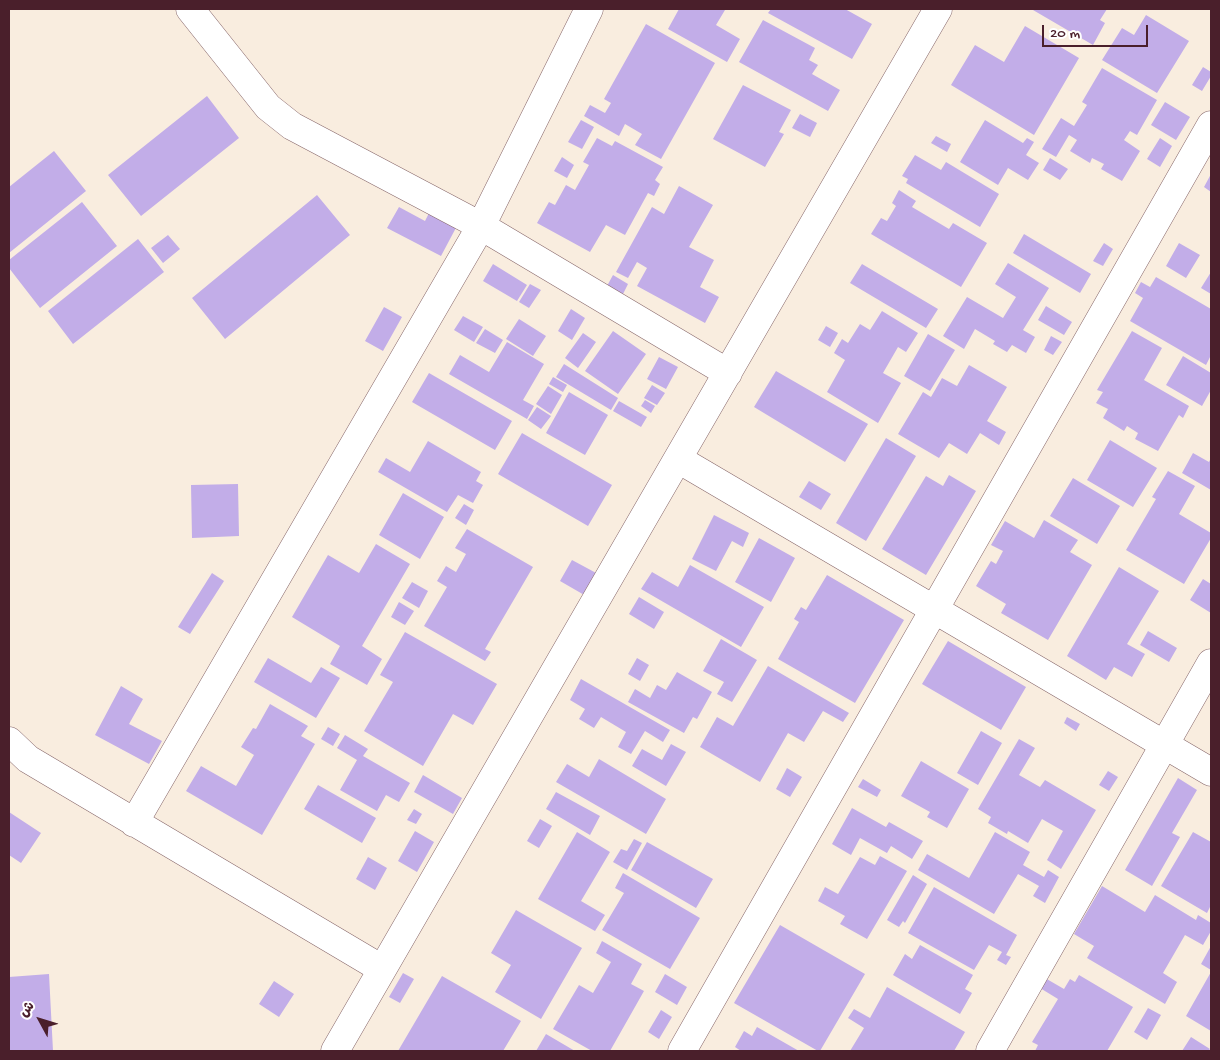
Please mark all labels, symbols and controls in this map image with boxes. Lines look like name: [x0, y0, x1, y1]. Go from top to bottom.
scale bar: [1045, 15, 1151, 47]
text: 20 m: [1050, 25, 1080, 43]
north arrow: [15, 995, 65, 1045]
text: ش: [17, 999, 39, 1022]

